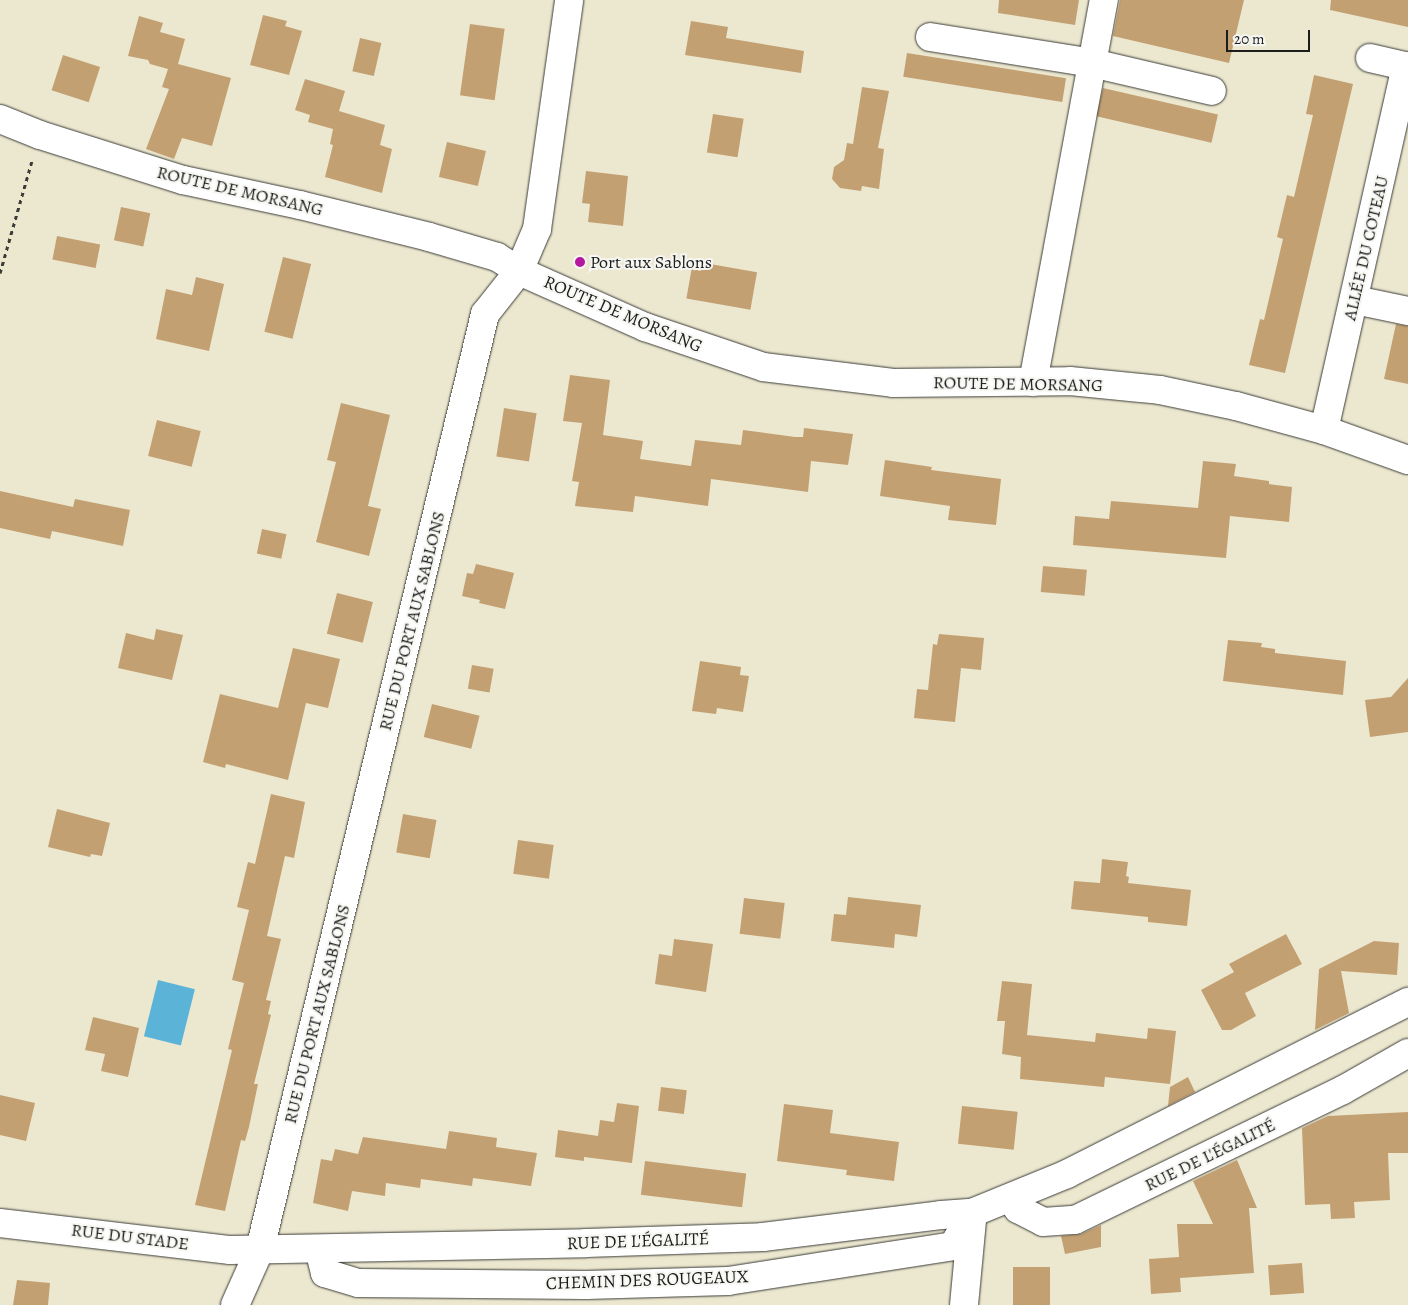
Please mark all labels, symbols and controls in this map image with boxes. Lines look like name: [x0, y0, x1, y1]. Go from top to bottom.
scale bar: [1228, 20, 1312, 52]
text: 20 m: [1234, 29, 1265, 49]
street label: ROUTE DE MORSANG: [155, 161, 325, 221]
street label: ALLÉE DU COTEAU: [1339, 174, 1393, 322]
place label: Port aux Sablons: [590, 251, 712, 273]
marker: Port aux Sablons: [574, 256, 586, 268]
street label: ROUTE DE MORSANG: [541, 271, 705, 357]
street label: ROUTE DE MORSANG: [933, 372, 1103, 396]
street label: RUE DU PORT AUX SABLONS: [374, 509, 450, 733]
street label: RUE DU PORT AUX SABLONS: [279, 902, 355, 1126]
street label: RUE DE L'ÉGALITÉ: [1141, 1114, 1279, 1196]
street label: RUE DU STADE: [70, 1219, 190, 1255]
street label: RUE DE L'ÉGALITÉ: [566, 1228, 710, 1254]
street label: CHEMIN DES ROUGEAUX: [545, 1266, 749, 1294]

